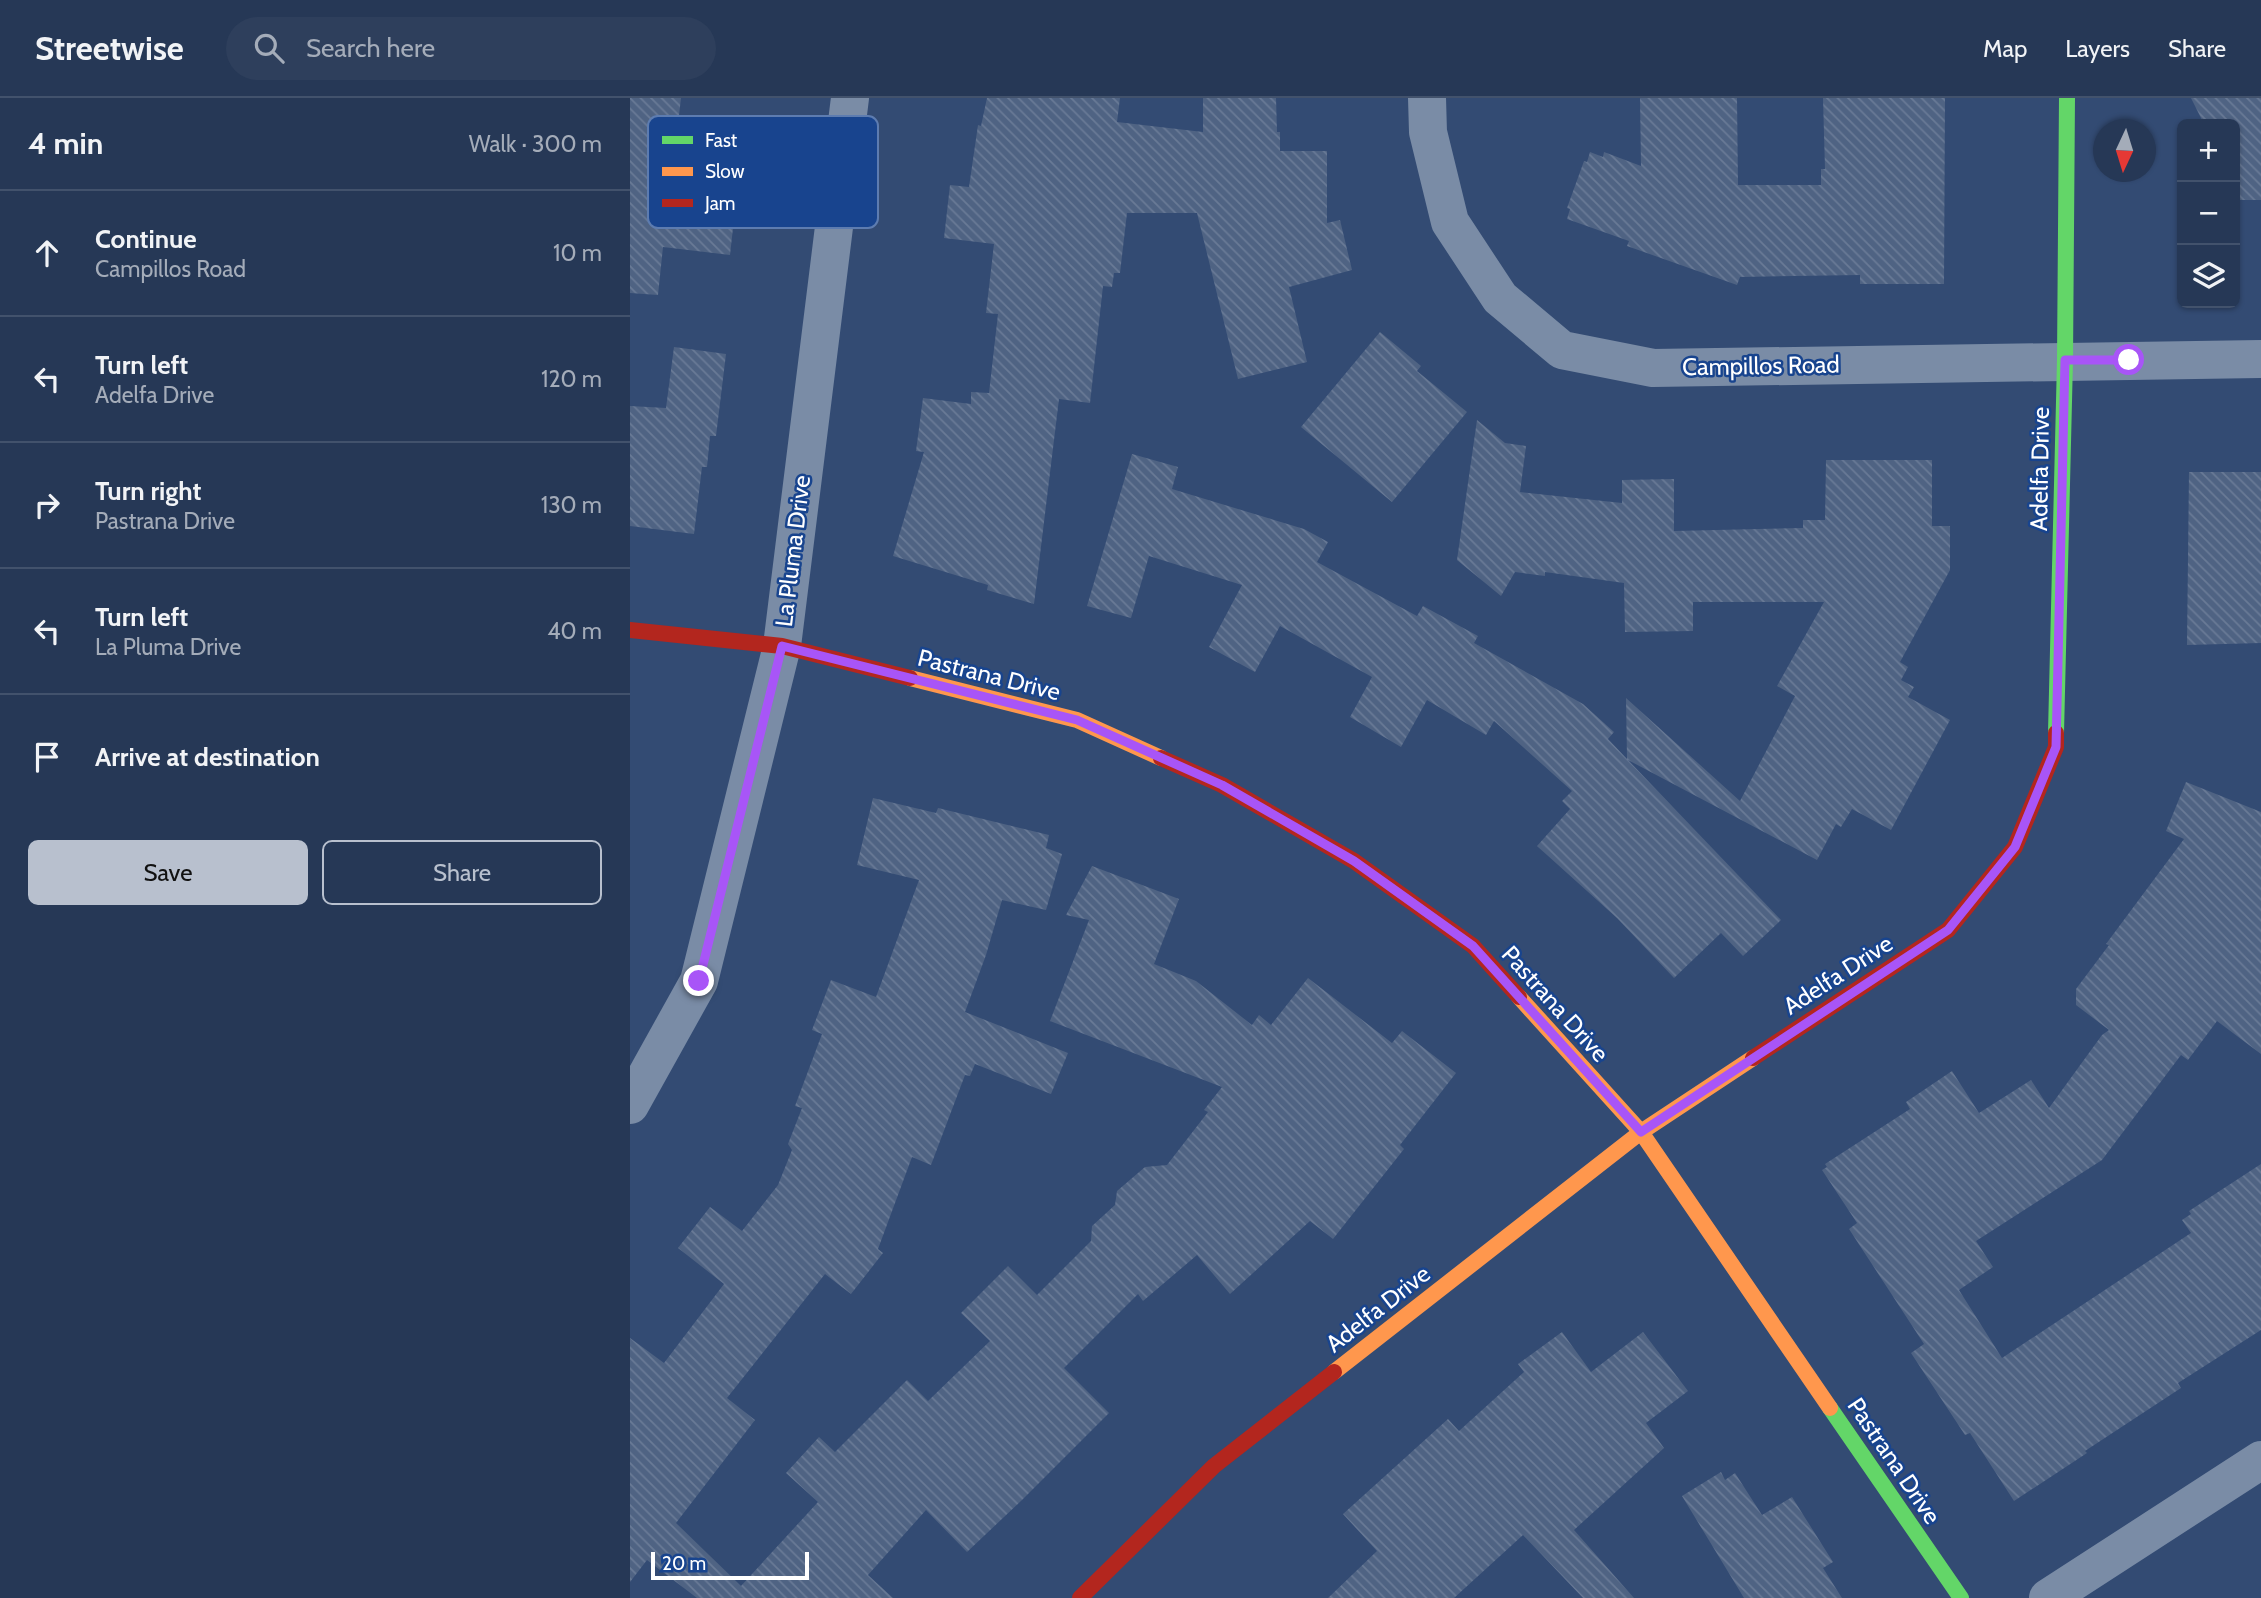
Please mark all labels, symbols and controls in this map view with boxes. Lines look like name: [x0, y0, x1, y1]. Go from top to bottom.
search box: [226, 17, 716, 80]
text: Streetwise: [35, 28, 184, 68]
icon: search: [250, 29, 288, 67]
text: Search here: [306, 32, 435, 64]
text: Map: [1983, 34, 2027, 63]
text: Layers: [2065, 34, 2130, 63]
text: Share: [2168, 34, 2226, 63]
legend: [648, 116, 878, 228]
north arrow: [2093, 119, 2156, 182]
map controls: [2177, 119, 2240, 308]
button: +: [2177, 119, 2240, 182]
text: 4 min: [28, 125, 103, 162]
text: Fast: [705, 129, 738, 152]
text: Walk · 300 m: [469, 130, 602, 158]
text: Slow: [705, 160, 745, 183]
button: −: [2177, 182, 2240, 245]
text: Jam: [704, 192, 735, 215]
text: Continue: [95, 223, 197, 255]
icon: ahead: [28, 234, 66, 272]
text: 10 m: [553, 239, 602, 267]
button: layers: [2177, 245, 2240, 308]
text: Campillos Road: [95, 255, 246, 283]
route start: [2113, 344, 2144, 375]
text: Turn left: [95, 349, 188, 381]
street label: Campillos Road: [1682, 350, 1840, 381]
icon: left: [28, 360, 66, 398]
text: 120 m: [541, 365, 602, 393]
text: Adelfa Drive: [95, 381, 214, 409]
street label: Adelfa Drive: [2024, 407, 2055, 531]
street label: La Pluma Drive: [769, 473, 816, 628]
text: Turn right: [95, 475, 201, 507]
icon: right: [28, 486, 66, 524]
text: 130 m: [541, 491, 602, 519]
text: Pastrana Drive: [95, 507, 235, 535]
text: Turn left: [95, 601, 188, 633]
icon: left: [28, 612, 66, 650]
text: 40 m: [547, 617, 602, 645]
text: La Pluma Drive: [95, 633, 241, 661]
street label: Pastrana Drive: [915, 643, 1063, 706]
icon: arrive: [28, 738, 66, 776]
text: Arrive at destination: [95, 741, 320, 773]
button: Save: [28, 840, 308, 905]
button: Share: [322, 840, 602, 905]
street label: Adelfa Drive: [1778, 929, 1898, 1021]
street label: Pastrana Drive: [1496, 940, 1615, 1068]
route end: [683, 965, 714, 996]
street label: Adelfa Drive: [1320, 1259, 1436, 1358]
street label: Pastrana Drive: [1842, 1392, 1947, 1529]
scale bar: [651, 1549, 808, 1581]
text: 20 m: [662, 1552, 706, 1575]

